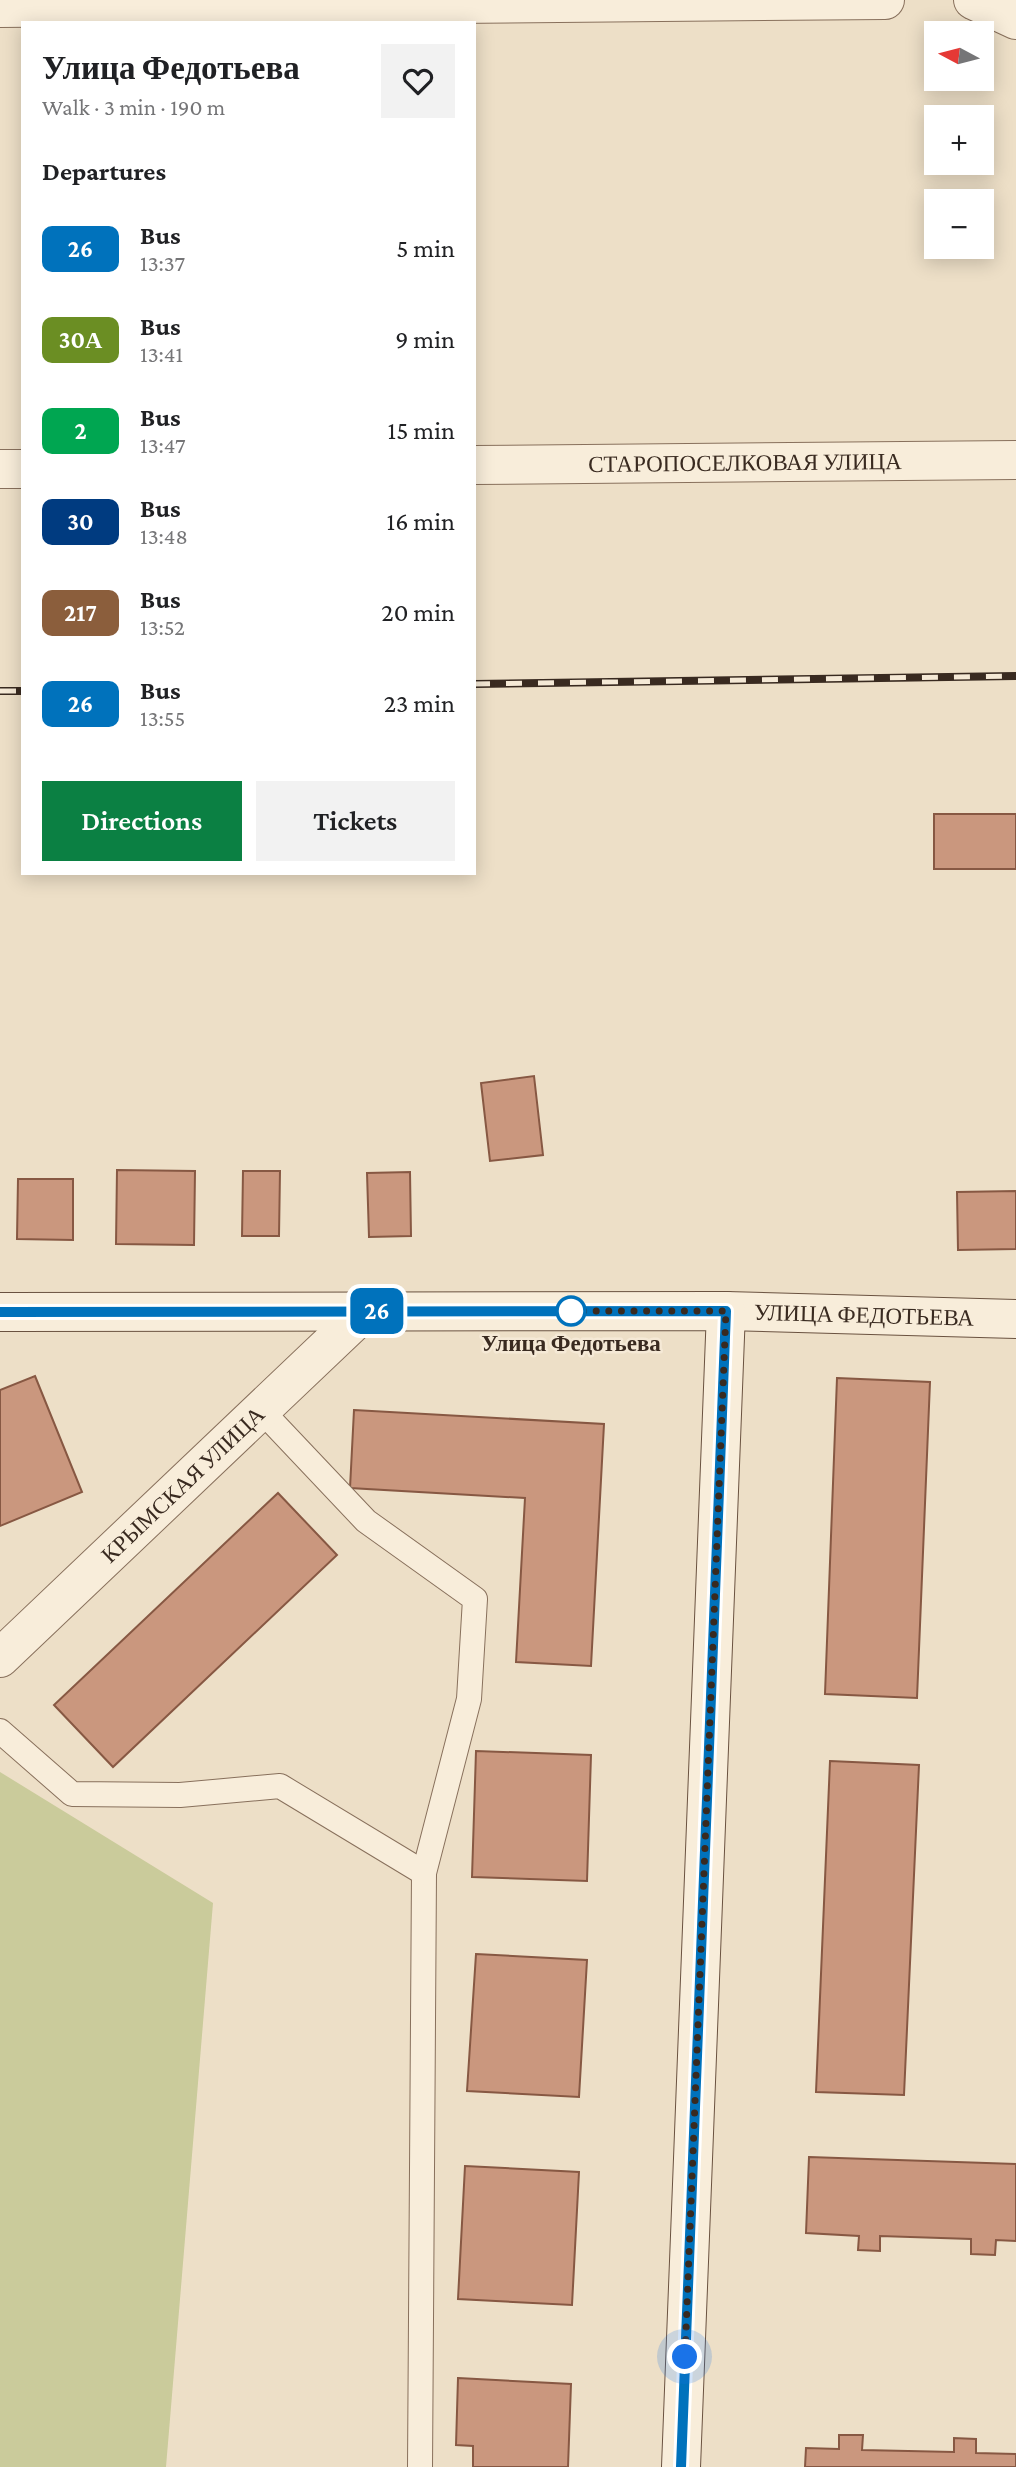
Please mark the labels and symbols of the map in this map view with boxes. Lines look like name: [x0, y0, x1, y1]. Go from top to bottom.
north arrow: [924, 21, 994, 91]
street label: СТАРОПОСЕЛКОВАЯ УЛИЦА: [588, 448, 902, 477]
line badge: 26: [346, 1288, 408, 1334]
marker: Улица Федотьева: [556, 1296, 586, 1326]
street label: УЛИЦА ФЕДОТЬЕВА: [754, 1299, 975, 1331]
place label: Улица Федотьева: [481, 1330, 661, 1356]
street label: КРЫМСКАЯ УЛИЦА: [96, 1401, 270, 1568]
your location: [667, 2339, 702, 2374]

